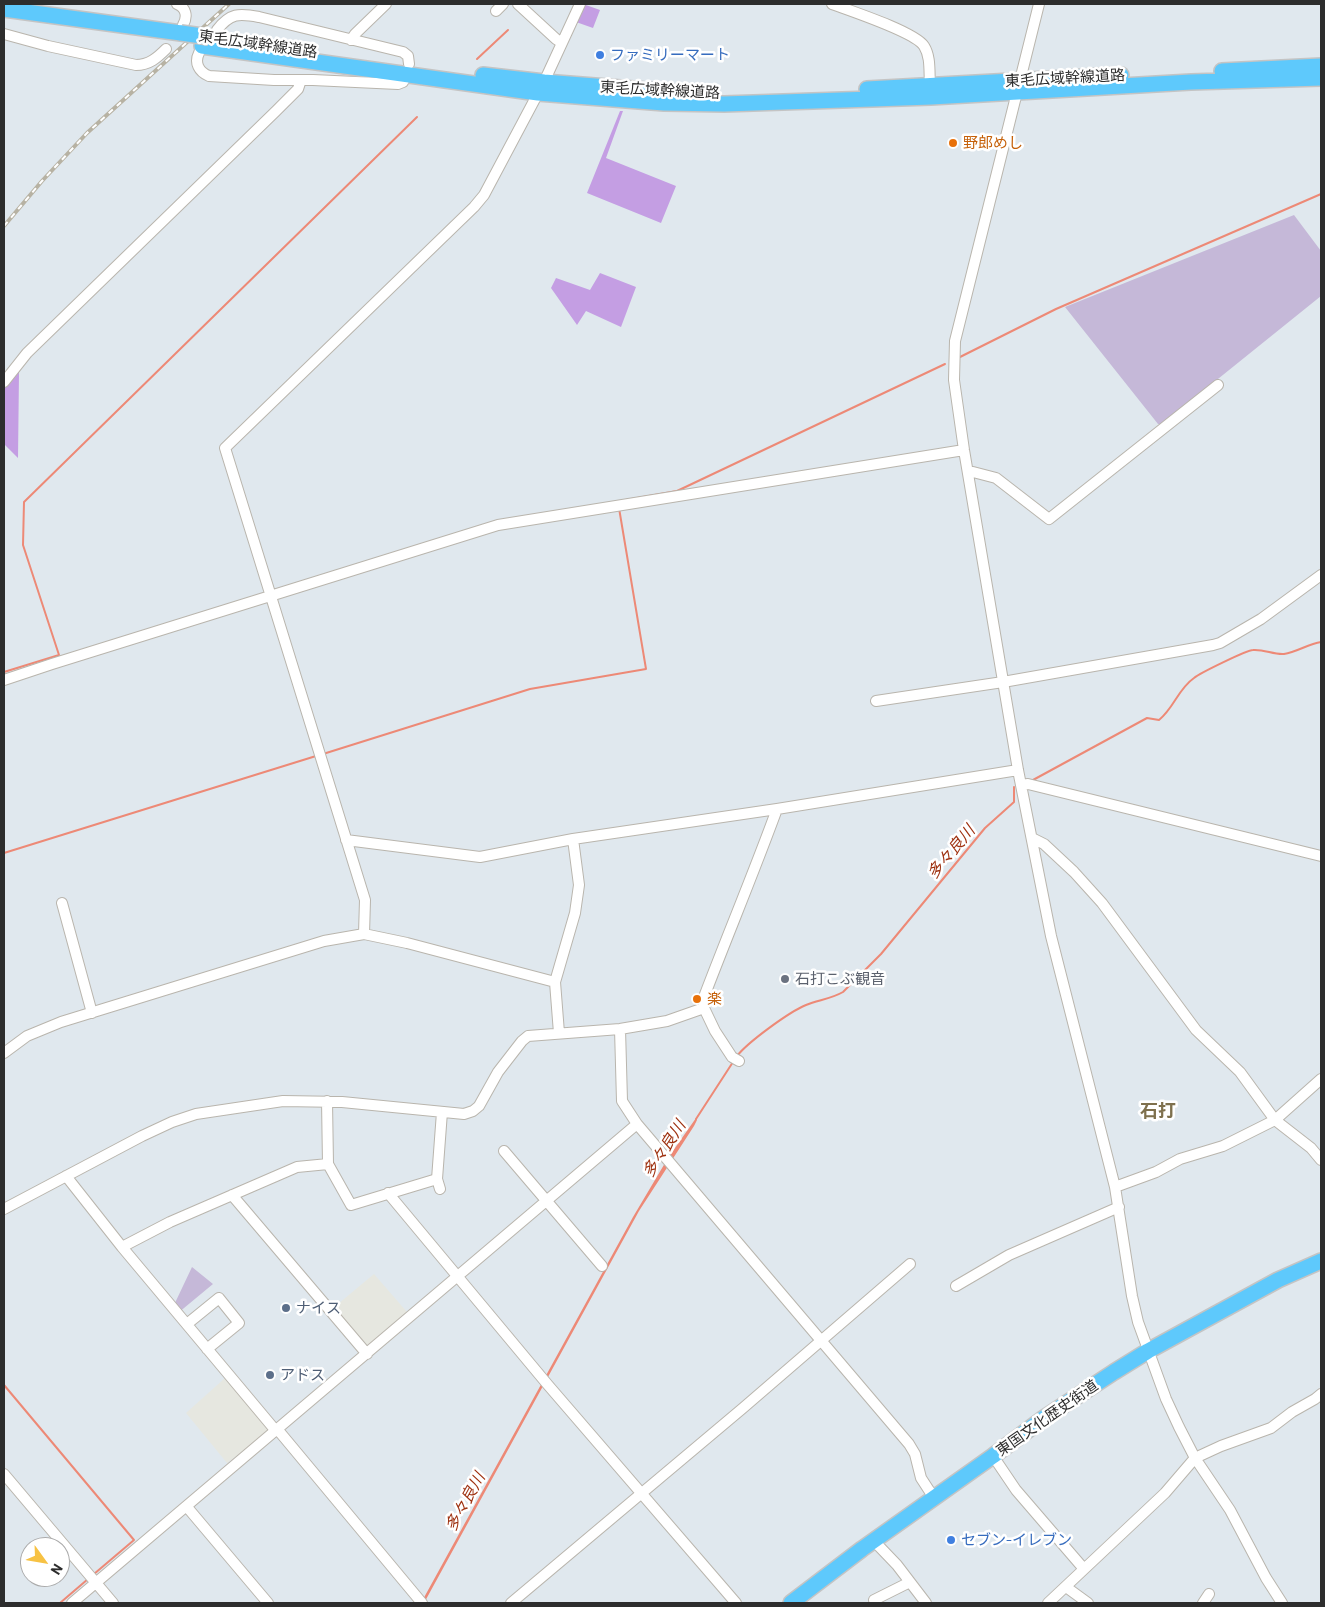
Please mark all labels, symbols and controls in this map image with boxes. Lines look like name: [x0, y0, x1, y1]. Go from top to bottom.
street label: 東毛広域幹線道路: [197, 27, 319, 61]
place label: ファミリーマート: [610, 46, 730, 64]
marker: ファミリーマート: [594, 49, 606, 61]
street label: 東毛広域幹線道路: [1005, 66, 1125, 90]
street label: 東毛広域幹線道路: [600, 78, 720, 102]
place label: 野郎めし: [963, 134, 1023, 152]
marker: 野郎めし: [947, 137, 959, 149]
water label: 多々良川: [923, 821, 979, 883]
place label: 石打こぶ観音: [795, 970, 885, 988]
marker: 石打こぶ観音: [779, 973, 791, 985]
place label: 楽: [707, 990, 722, 1008]
marker: 楽: [691, 993, 703, 1005]
district label: 石打: [1140, 1100, 1176, 1122]
water label: 多々良川: [639, 1117, 689, 1181]
place label: ナイス: [296, 1299, 341, 1317]
marker: ナイス: [280, 1302, 292, 1314]
place label: アドス: [280, 1366, 325, 1384]
marker: アドス: [264, 1369, 276, 1381]
street label: 東国文化歴史街道: [993, 1376, 1101, 1460]
water label: 多々良川: [441, 1469, 489, 1535]
place label: セブン-イレブン: [961, 1531, 1072, 1549]
marker: セブン-イレブン: [945, 1534, 957, 1546]
north arrow: [20, 1537, 70, 1587]
text: N: [48, 1561, 67, 1578]

